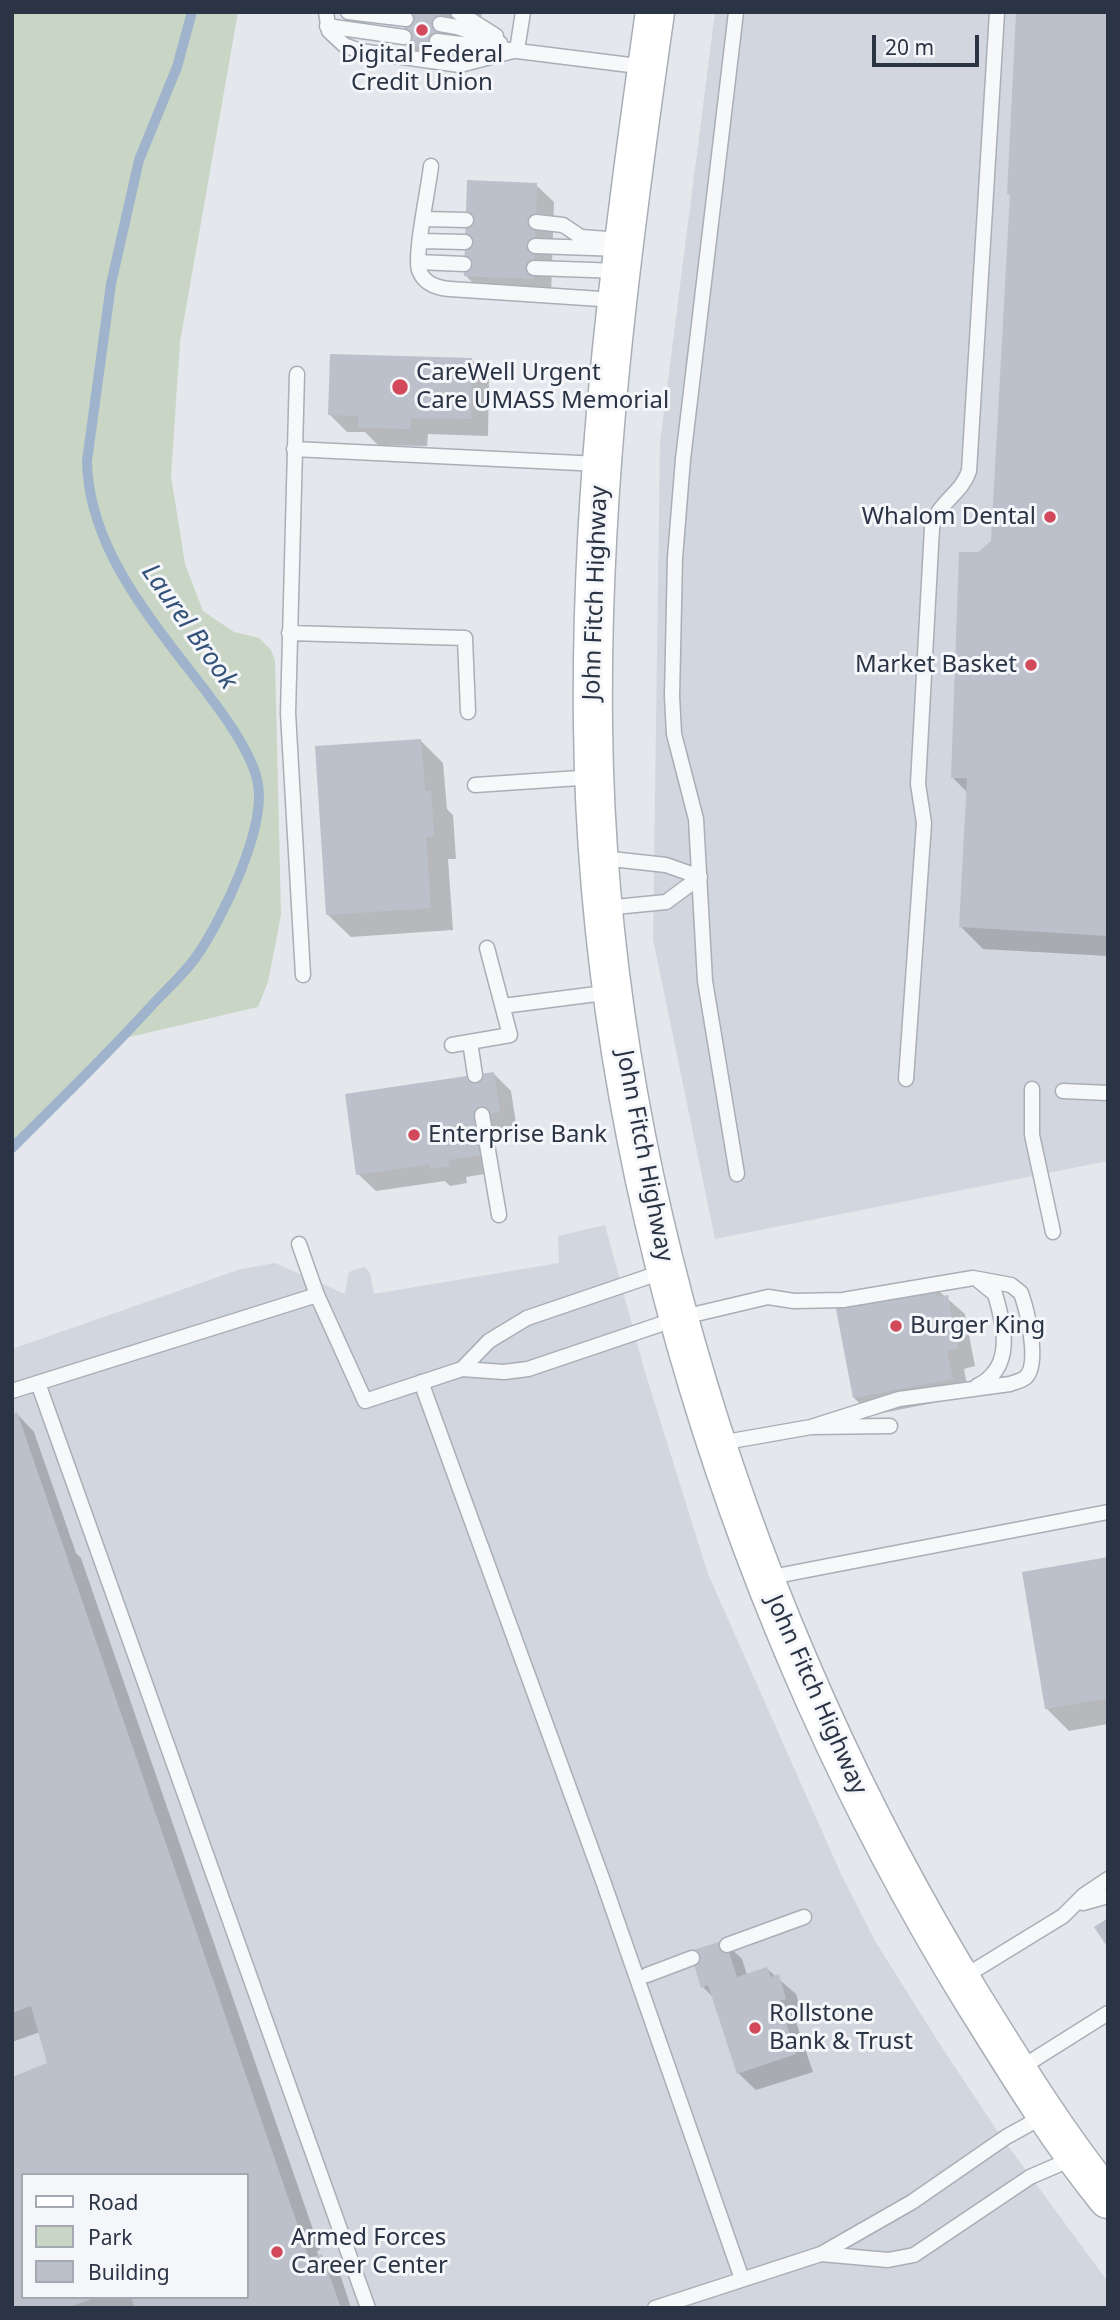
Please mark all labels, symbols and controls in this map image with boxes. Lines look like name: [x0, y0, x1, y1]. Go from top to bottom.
scale bar: [875, 21, 982, 65]
marker: Digital Federal Credit Union: [414, 22, 430, 38]
text: 20 m: [885, 33, 934, 61]
place label: Digital Federal Credit Union: [341, 41, 503, 97]
place label: CareWell Urgent Care UMASS Memorial: [416, 359, 669, 415]
marker: CareWell Urgent Care UMASS Memorial: [390, 377, 410, 397]
street label: John Fitch Highway: [578, 485, 614, 701]
place label: Whalom Dental: [862, 503, 1036, 531]
marker: Whalom Dental: [1042, 509, 1058, 525]
water label: Laurel Brook: [134, 558, 244, 696]
place label: Market Basket: [855, 651, 1017, 679]
marker: Market Basket: [1023, 657, 1039, 673]
street label: John Fitch Highway: [609, 1048, 679, 1264]
place label: Enterprise Bank: [428, 1121, 607, 1149]
marker: Enterprise Bank: [406, 1127, 422, 1143]
place label: Burger King: [910, 1312, 1045, 1340]
marker: Burger King: [888, 1318, 904, 1334]
street label: John Fitch Highway: [759, 1591, 873, 1799]
place label: Rollstone Bank & Trust: [769, 2000, 913, 2056]
marker: Rollstone Bank & Trust: [747, 2020, 763, 2036]
legend: [21, 2173, 248, 2299]
text: Road: [88, 2188, 138, 2216]
text: Park: [88, 2223, 132, 2251]
place label: Armed Forces Career Center: [291, 2224, 448, 2280]
marker: Armed Forces Career Center: [269, 2244, 285, 2260]
text: Building: [88, 2258, 170, 2286]

